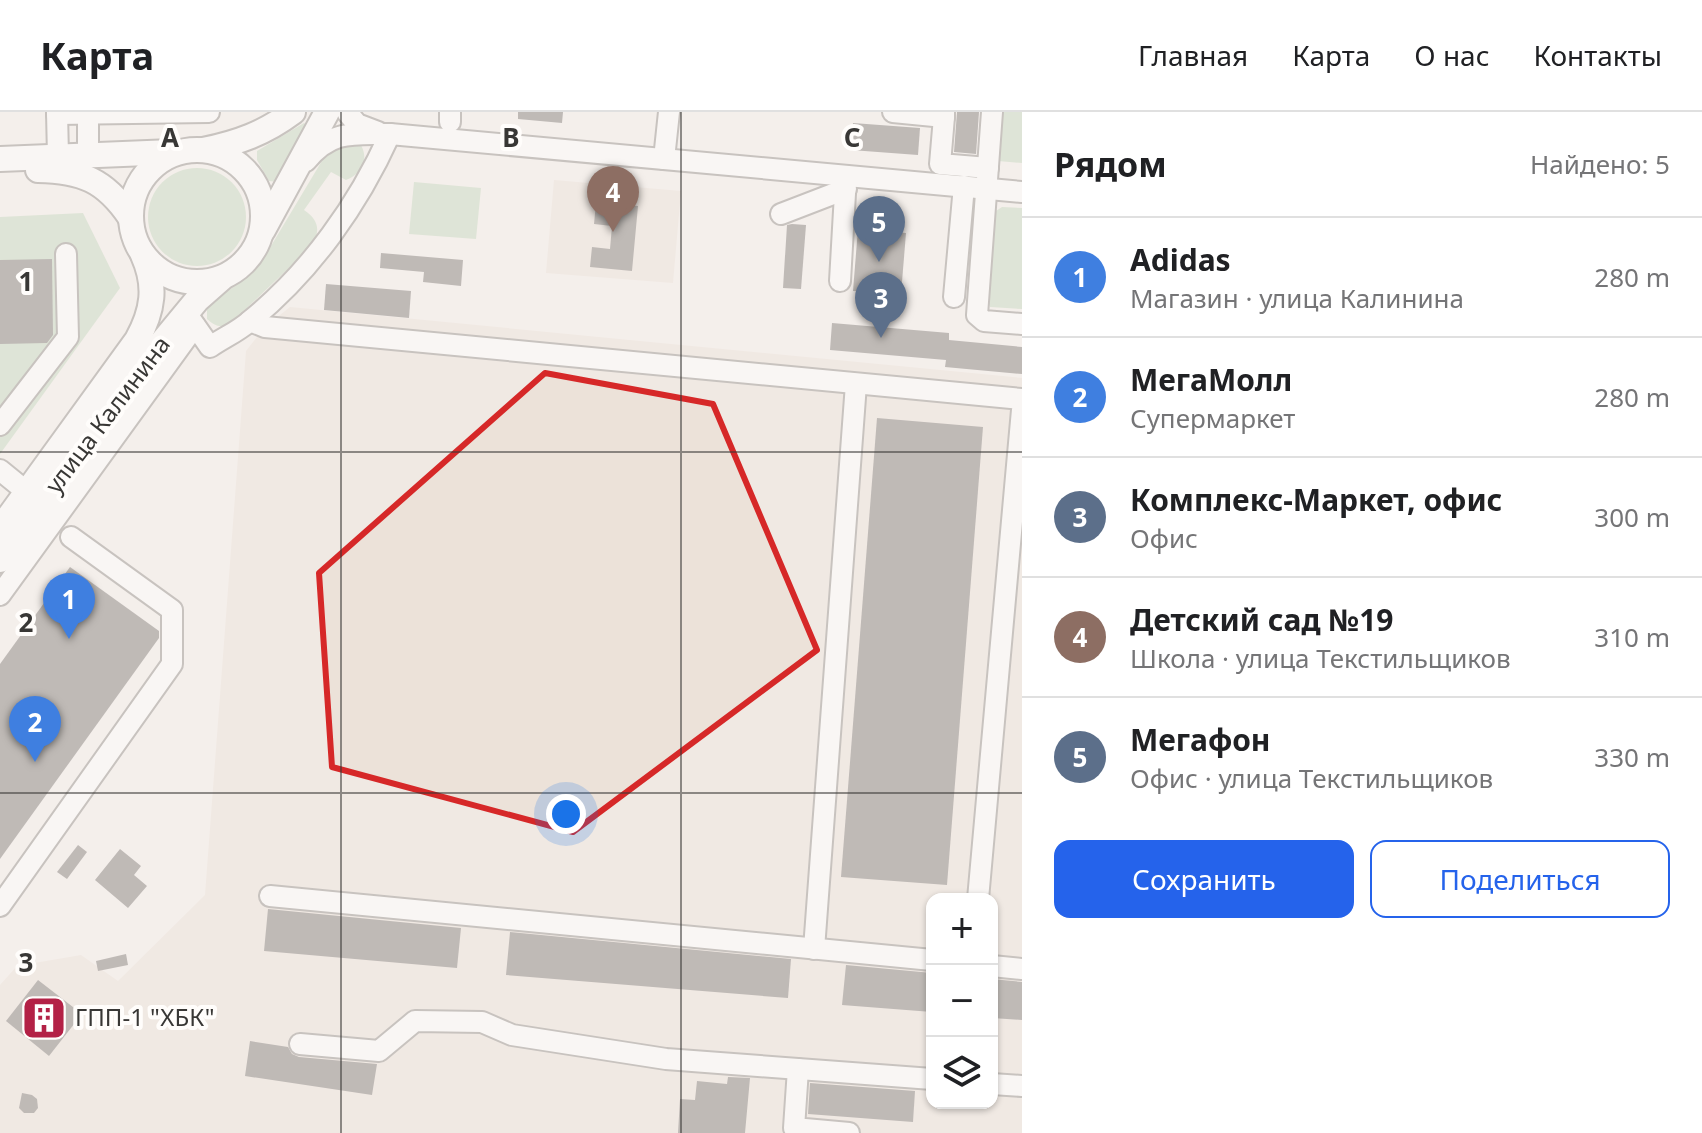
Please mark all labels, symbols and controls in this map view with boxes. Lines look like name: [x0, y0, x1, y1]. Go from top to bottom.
text: Карта: [40, 29, 154, 81]
text: Главная: [1138, 36, 1248, 74]
text: Карта: [1292, 36, 1370, 74]
text: О нас: [1414, 36, 1490, 74]
text: Контакты: [1534, 36, 1662, 74]
text: A: [161, 119, 179, 155]
text: B: [502, 119, 520, 155]
text: C: [844, 119, 860, 155]
text: Рядом: [1054, 141, 1167, 187]
text: Найдено: 5: [1530, 146, 1670, 182]
pin: 4: [587, 166, 639, 232]
pin: 5: [853, 196, 905, 262]
text: Adidas: [1130, 239, 1231, 280]
text: 1: [1073, 259, 1087, 295]
text: 280 m: [1594, 259, 1670, 295]
text: 1: [19, 263, 33, 299]
pin: 3: [855, 272, 907, 338]
text: Магазин · улица Калинина: [1130, 280, 1464, 316]
street label: улица Калинина: [37, 329, 177, 500]
text: МегаМолл: [1130, 359, 1292, 400]
text: 2: [1073, 379, 1087, 415]
text: 280 m: [1594, 379, 1670, 415]
text: Супермаркет: [1130, 400, 1295, 436]
text: Комплекс-Маркет, офис: [1130, 479, 1502, 520]
text: 3: [1073, 499, 1087, 535]
text: 300 m: [1594, 499, 1670, 535]
text: Офис: [1130, 520, 1198, 556]
pin: 1: [43, 573, 95, 639]
text: Детский сад №19: [1130, 599, 1393, 640]
text: 2: [19, 604, 34, 640]
text: 4: [1073, 619, 1087, 655]
text: 310 m: [1594, 619, 1670, 655]
text: Школа · улица Текстильщиков: [1130, 640, 1511, 676]
pin: 2: [9, 696, 61, 762]
text: Мегафон: [1130, 719, 1271, 760]
text: 5: [1073, 739, 1087, 775]
text: 330 m: [1594, 739, 1670, 775]
text: Офис · улица Текстильщиков: [1130, 760, 1493, 796]
your location: [546, 794, 586, 834]
button: Сохранить: [1054, 840, 1354, 918]
button: Поделиться: [1370, 840, 1670, 918]
map controls: [926, 893, 998, 1109]
button: +: [926, 893, 998, 965]
text: 3: [19, 944, 33, 980]
button: −: [926, 965, 998, 1037]
building icon: ГПП-1 "ХБК": [20, 994, 68, 1042]
place label: ГПП-1 "ХБК": [75, 1000, 215, 1033]
button: layers: [926, 1037, 998, 1109]

